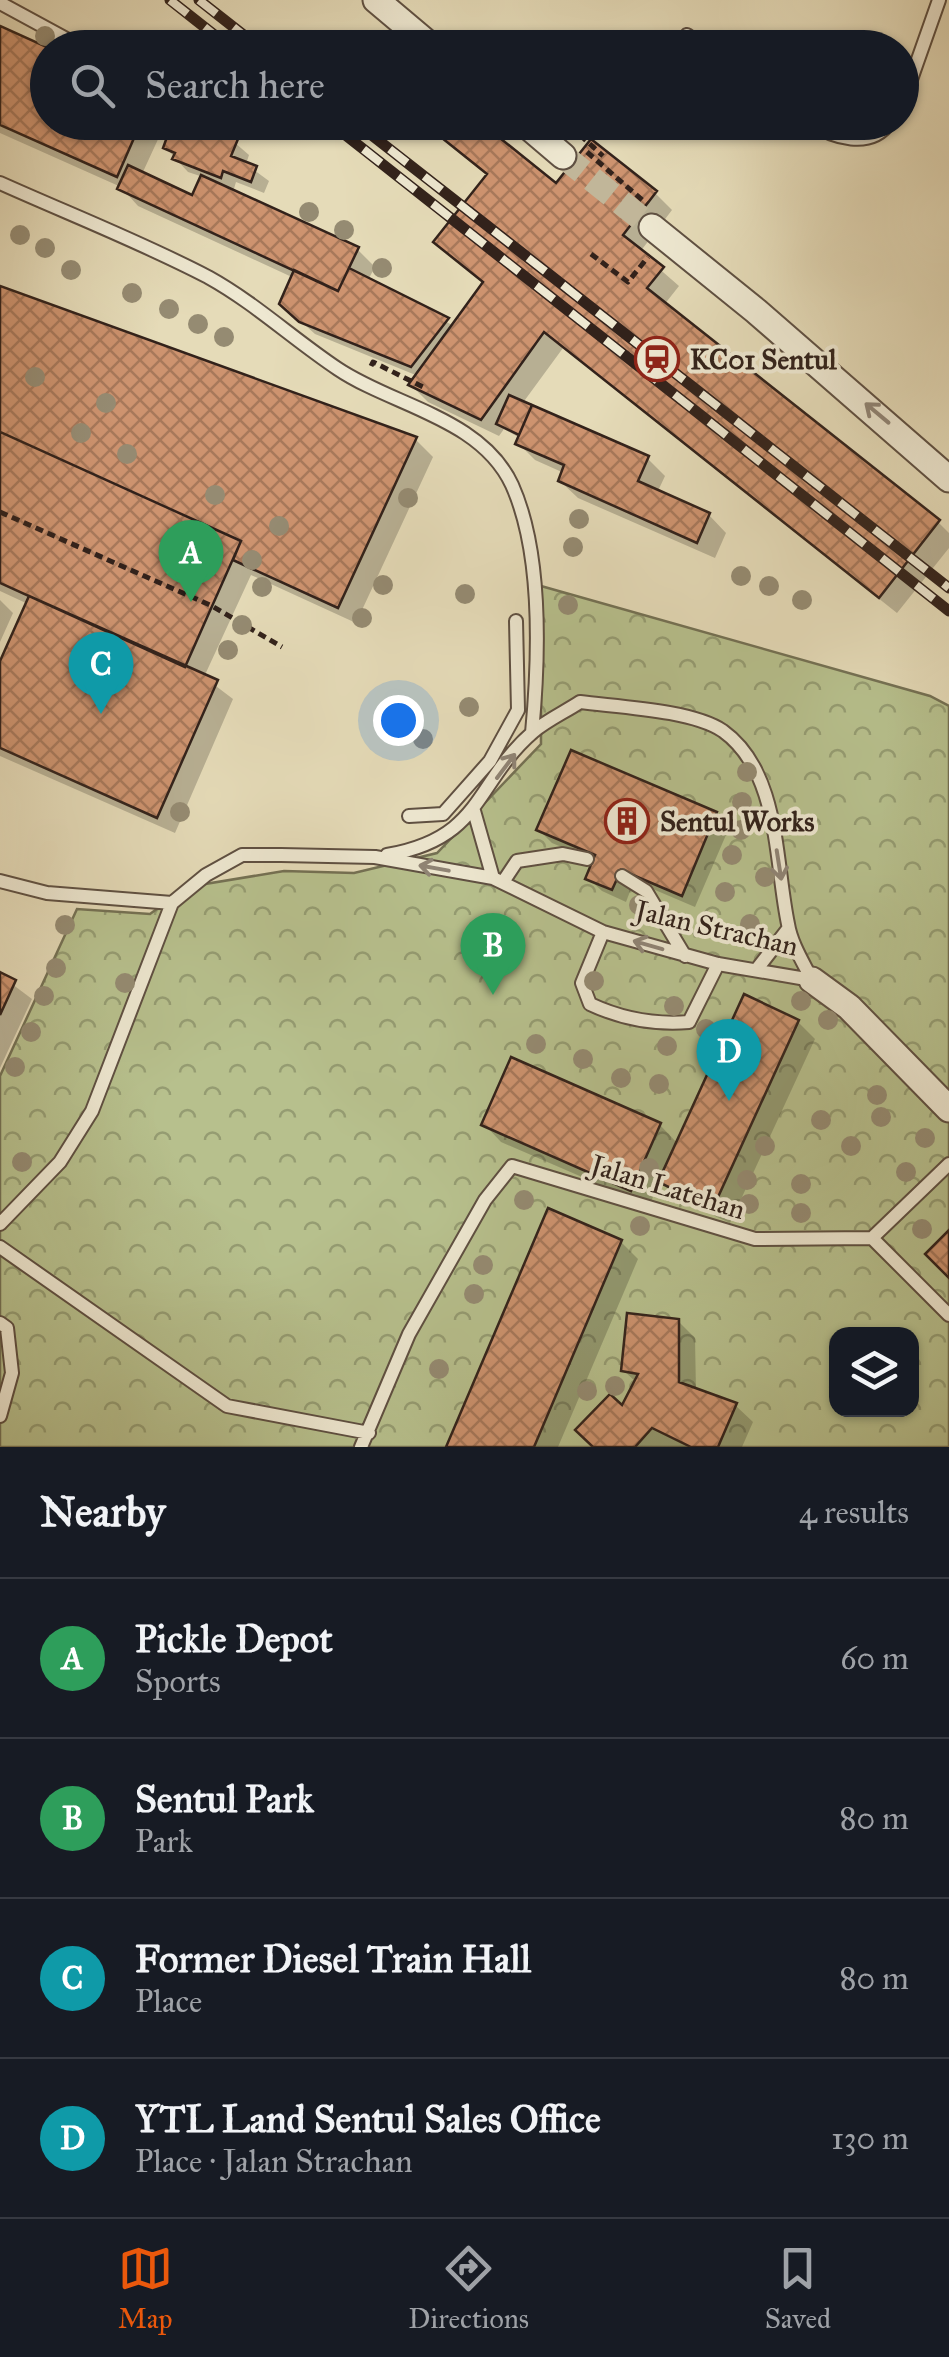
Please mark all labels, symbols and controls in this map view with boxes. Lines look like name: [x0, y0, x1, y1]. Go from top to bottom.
search box: [30, 30, 919, 140]
icon: search: [65, 58, 120, 113]
text: Search here: [145, 62, 325, 108]
station icon: KC01 Sentul: [634, 336, 680, 382]
place label: KC01 Sentul: [690, 342, 837, 377]
one-way arrow: [865, 402, 890, 425]
pin: A: [158, 520, 224, 602]
pin: C: [68, 632, 134, 714]
your location: [373, 695, 424, 746]
one-way arrow: [496, 753, 517, 780]
building icon: Sentul Works: [604, 798, 650, 844]
place label: Sentul Works: [660, 804, 814, 839]
one-way arrow: [770, 849, 788, 881]
one-way arrow: [418, 858, 451, 877]
street label: Jalan Strachan: [629, 892, 802, 964]
pin: B: [460, 912, 526, 995]
one-way arrow: [633, 935, 664, 953]
pin: D: [696, 1018, 762, 1101]
street label: Jalan Latehan: [584, 1146, 749, 1227]
map controls: [829, 1327, 919, 1417]
button: layers: [829, 1327, 919, 1417]
text: Nearby: [40, 1486, 165, 1538]
text: 4 results: [799, 1493, 909, 1532]
text: Pickle Depot: [135, 1616, 333, 1662]
text: A: [62, 1639, 83, 1678]
text: 60 m: [840, 1639, 909, 1678]
text: Sports: [135, 1662, 221, 1701]
text: Sentul Park: [135, 1776, 314, 1822]
text: B: [62, 1799, 83, 1838]
text: 80 m: [840, 1799, 909, 1838]
text: Park: [135, 1822, 193, 1861]
text: Former Diesel Train Hall: [135, 1936, 531, 1982]
text: C: [62, 1959, 83, 1998]
text: 80 m: [840, 1959, 909, 1998]
text: Place: [135, 1982, 202, 2021]
text: YTL Land Sentul Sales Office: [135, 2096, 601, 2142]
text: D: [60, 2119, 85, 2158]
text: 130 m: [831, 2119, 909, 2158]
text: Place · Jalan Strachan: [135, 2142, 413, 2181]
tab: Map: [118, 2241, 173, 2336]
tab: Directions: [408, 2241, 529, 2336]
tab: Saved: [765, 2241, 831, 2336]

